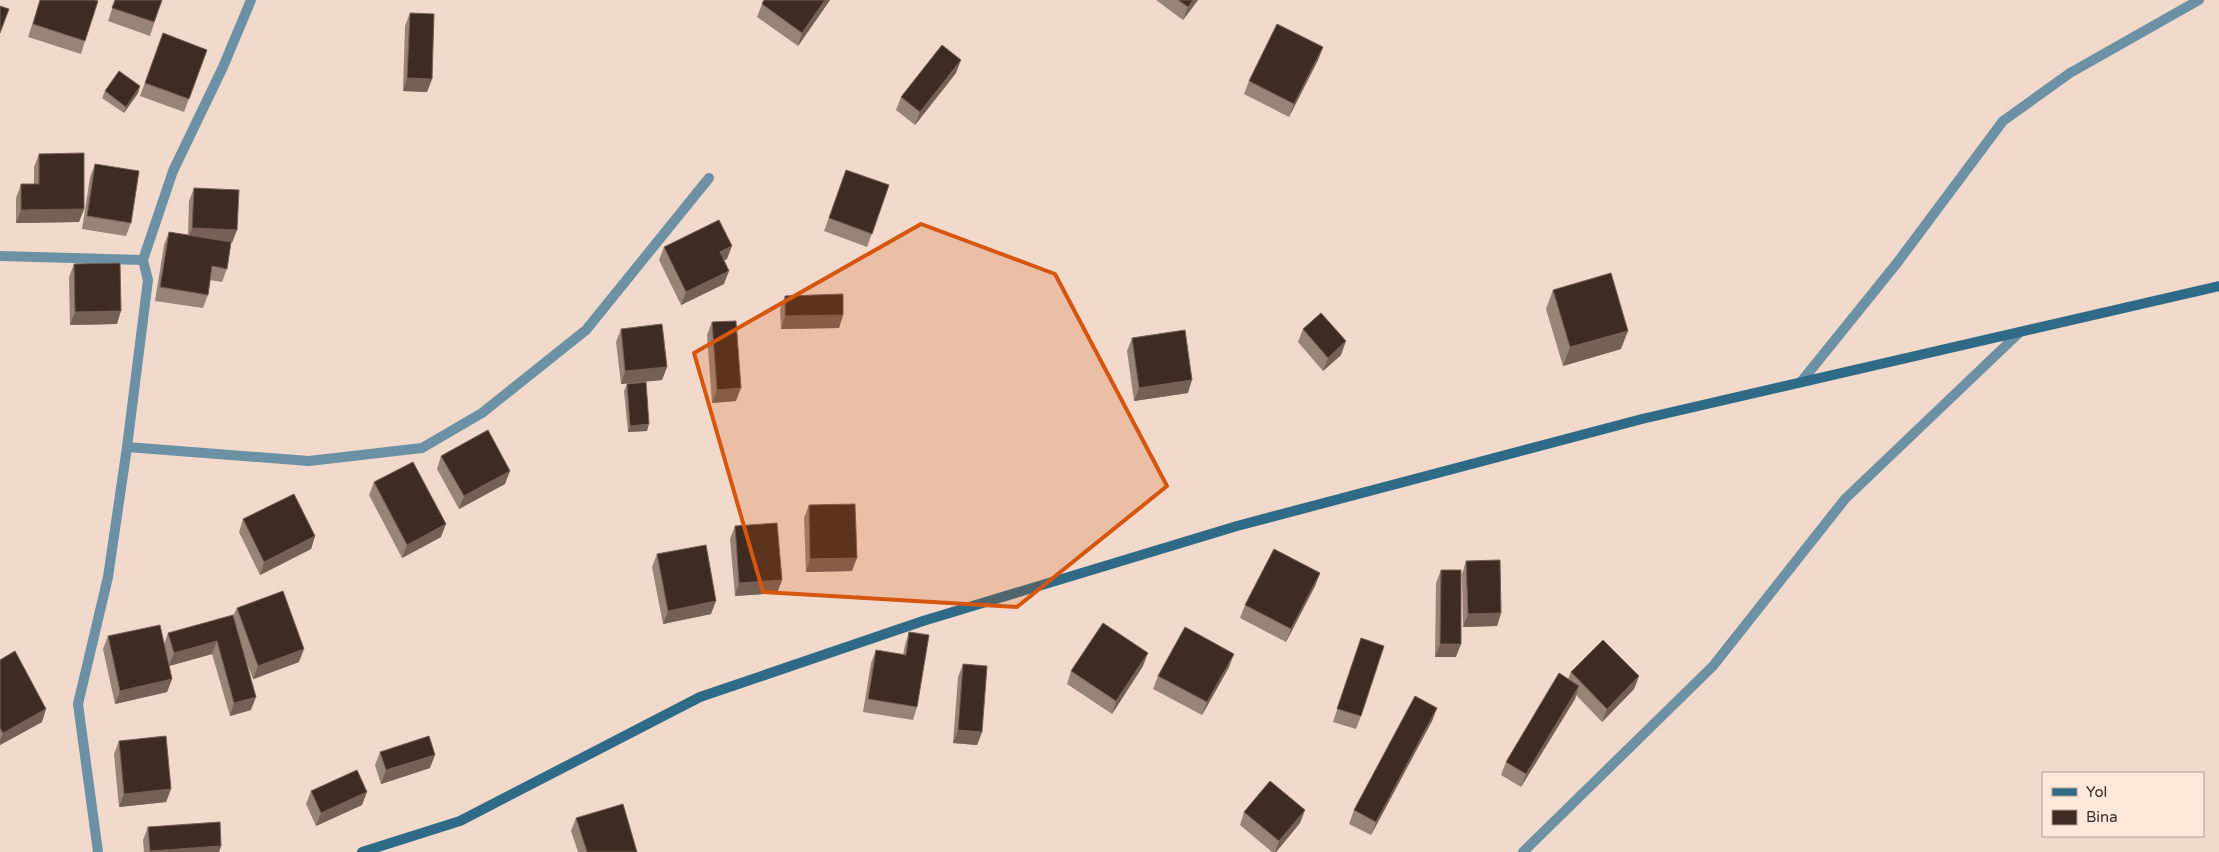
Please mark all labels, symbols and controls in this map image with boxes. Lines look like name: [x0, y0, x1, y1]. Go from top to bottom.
legend: [2042, 772, 2204, 837]
text: Yol: [2086, 783, 2107, 801]
text: Bina: [2086, 808, 2118, 826]

